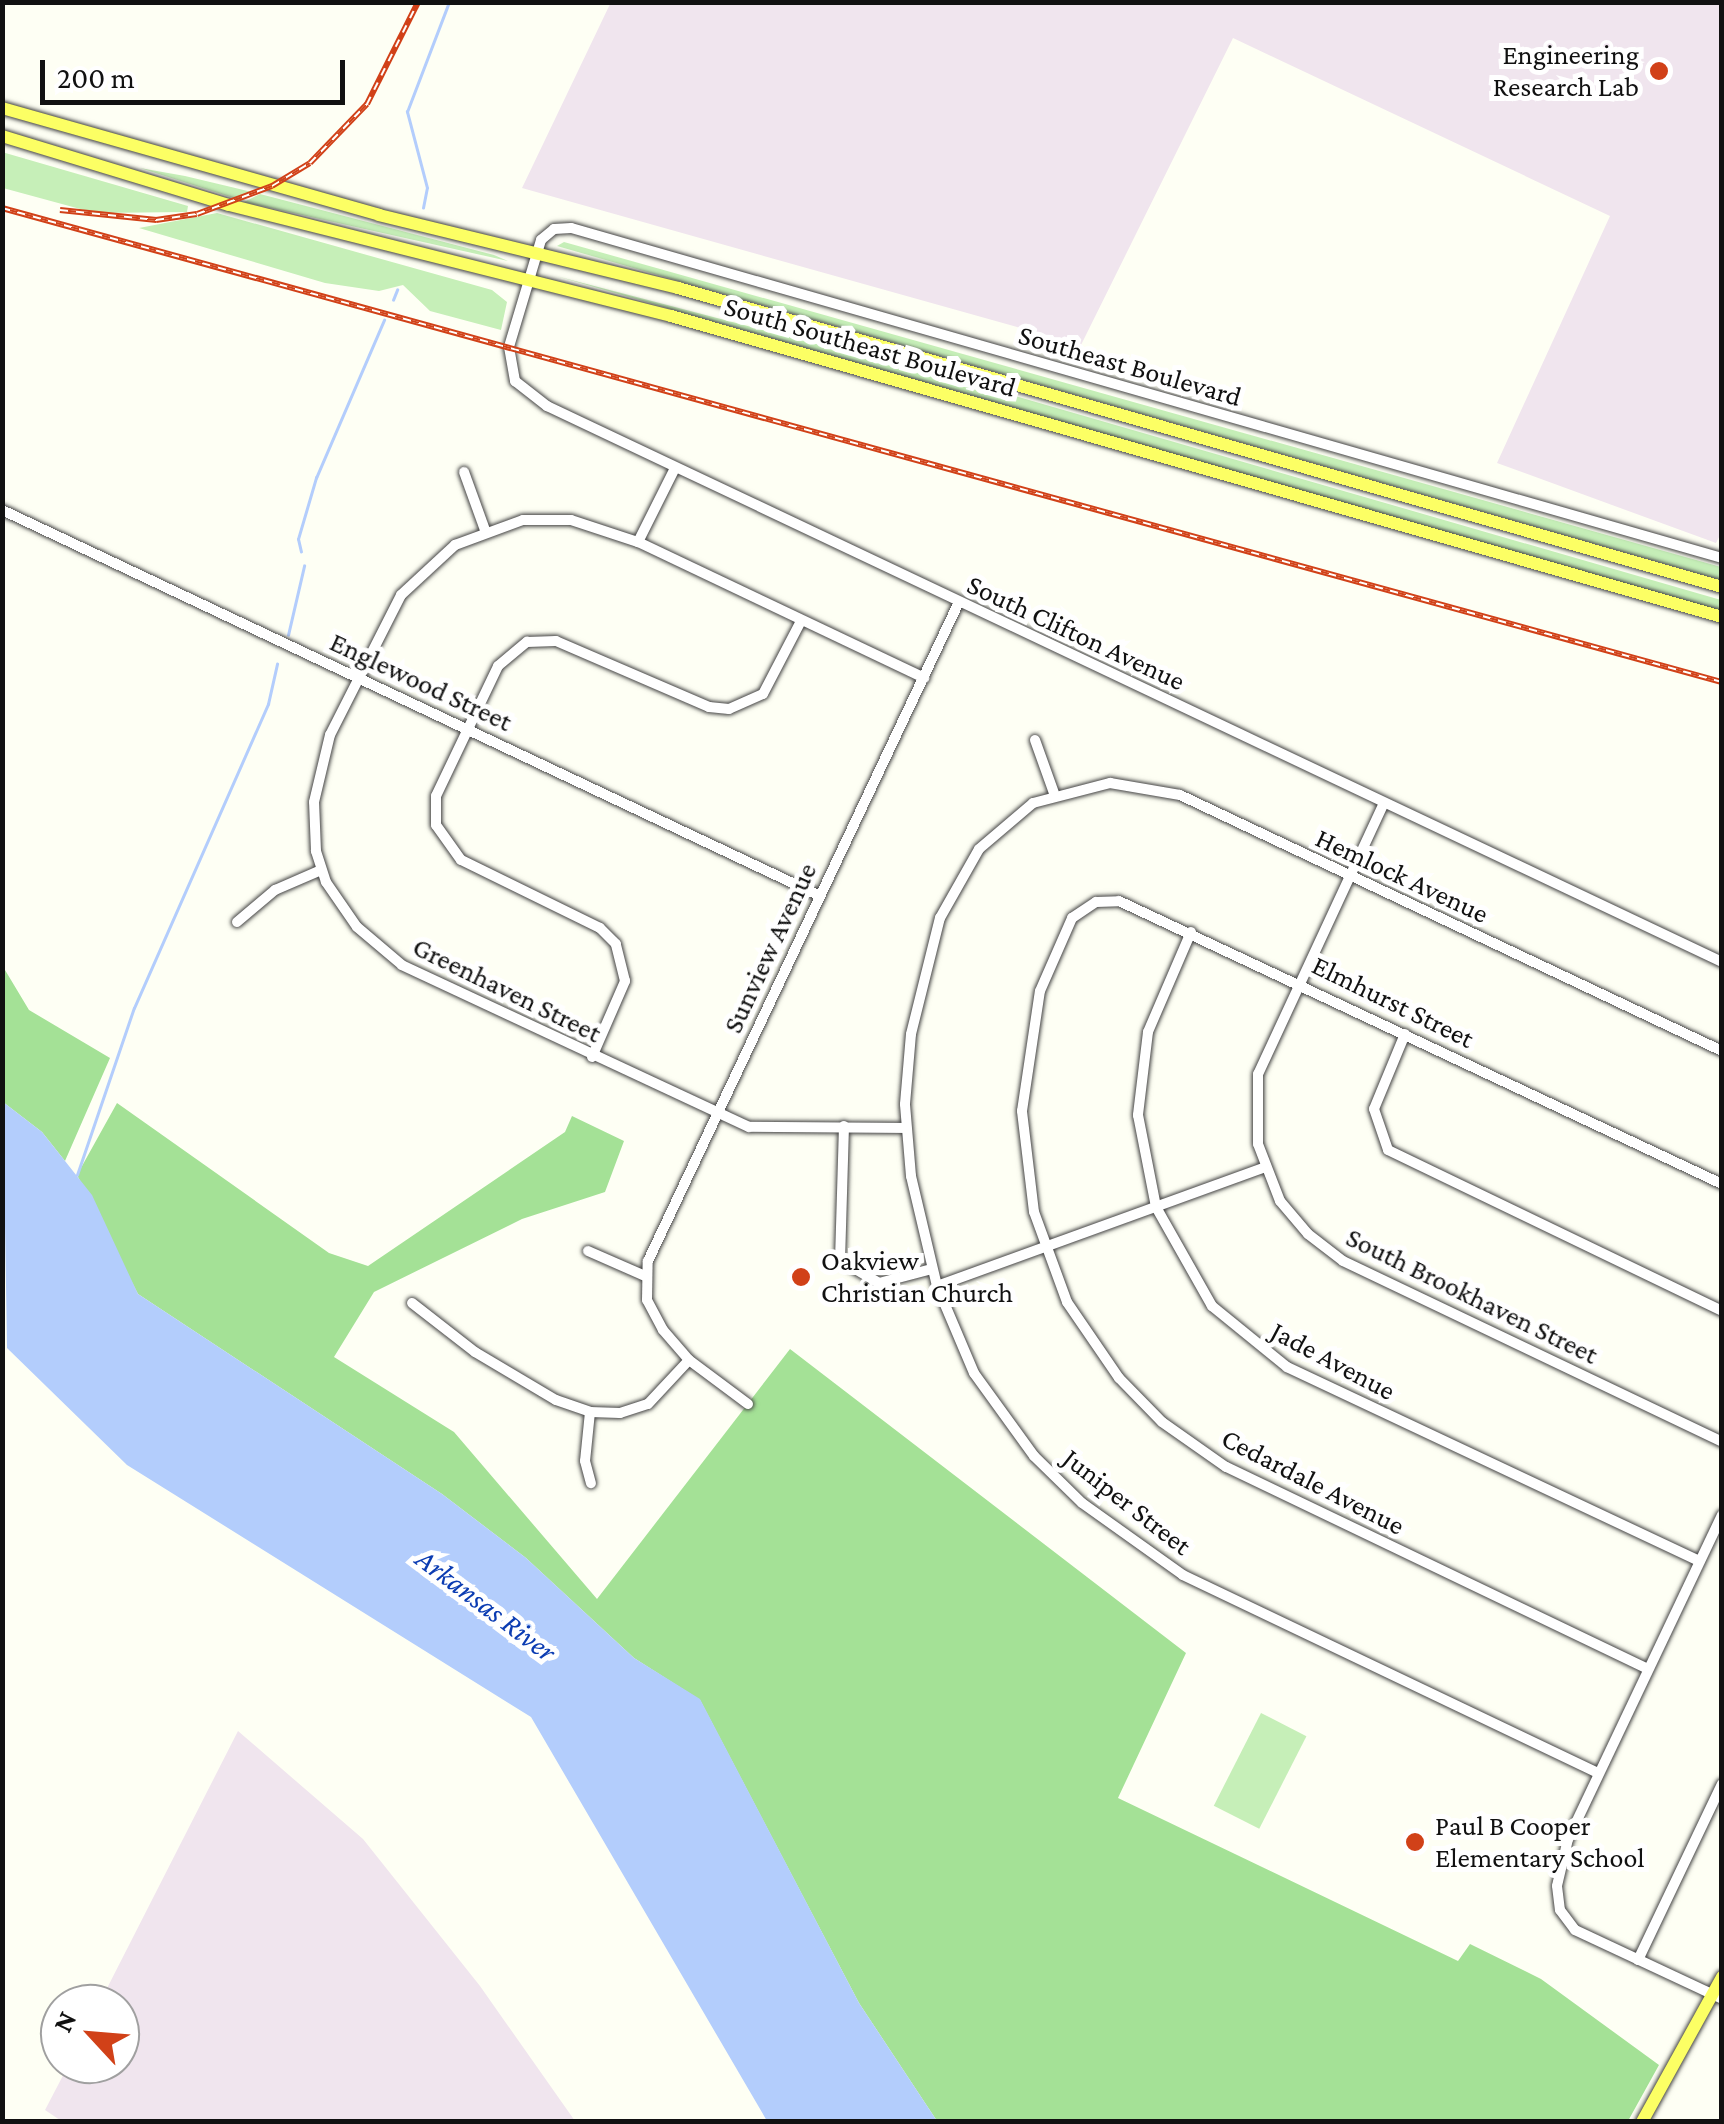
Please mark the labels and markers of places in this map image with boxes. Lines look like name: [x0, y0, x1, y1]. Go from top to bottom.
place label: Engineering Research Lab: [1493, 38, 1639, 104]
marker: Engineering Research Lab: [1648, 60, 1670, 82]
place label: Oakview Christian Church: [821, 1244, 1013, 1310]
marker: Oakview Christian Church: [790, 1266, 812, 1288]
place label: Paul B Cooper Elementary School: [1435, 1809, 1645, 1875]
marker: Paul B Cooper Elementary School: [1404, 1831, 1426, 1853]

